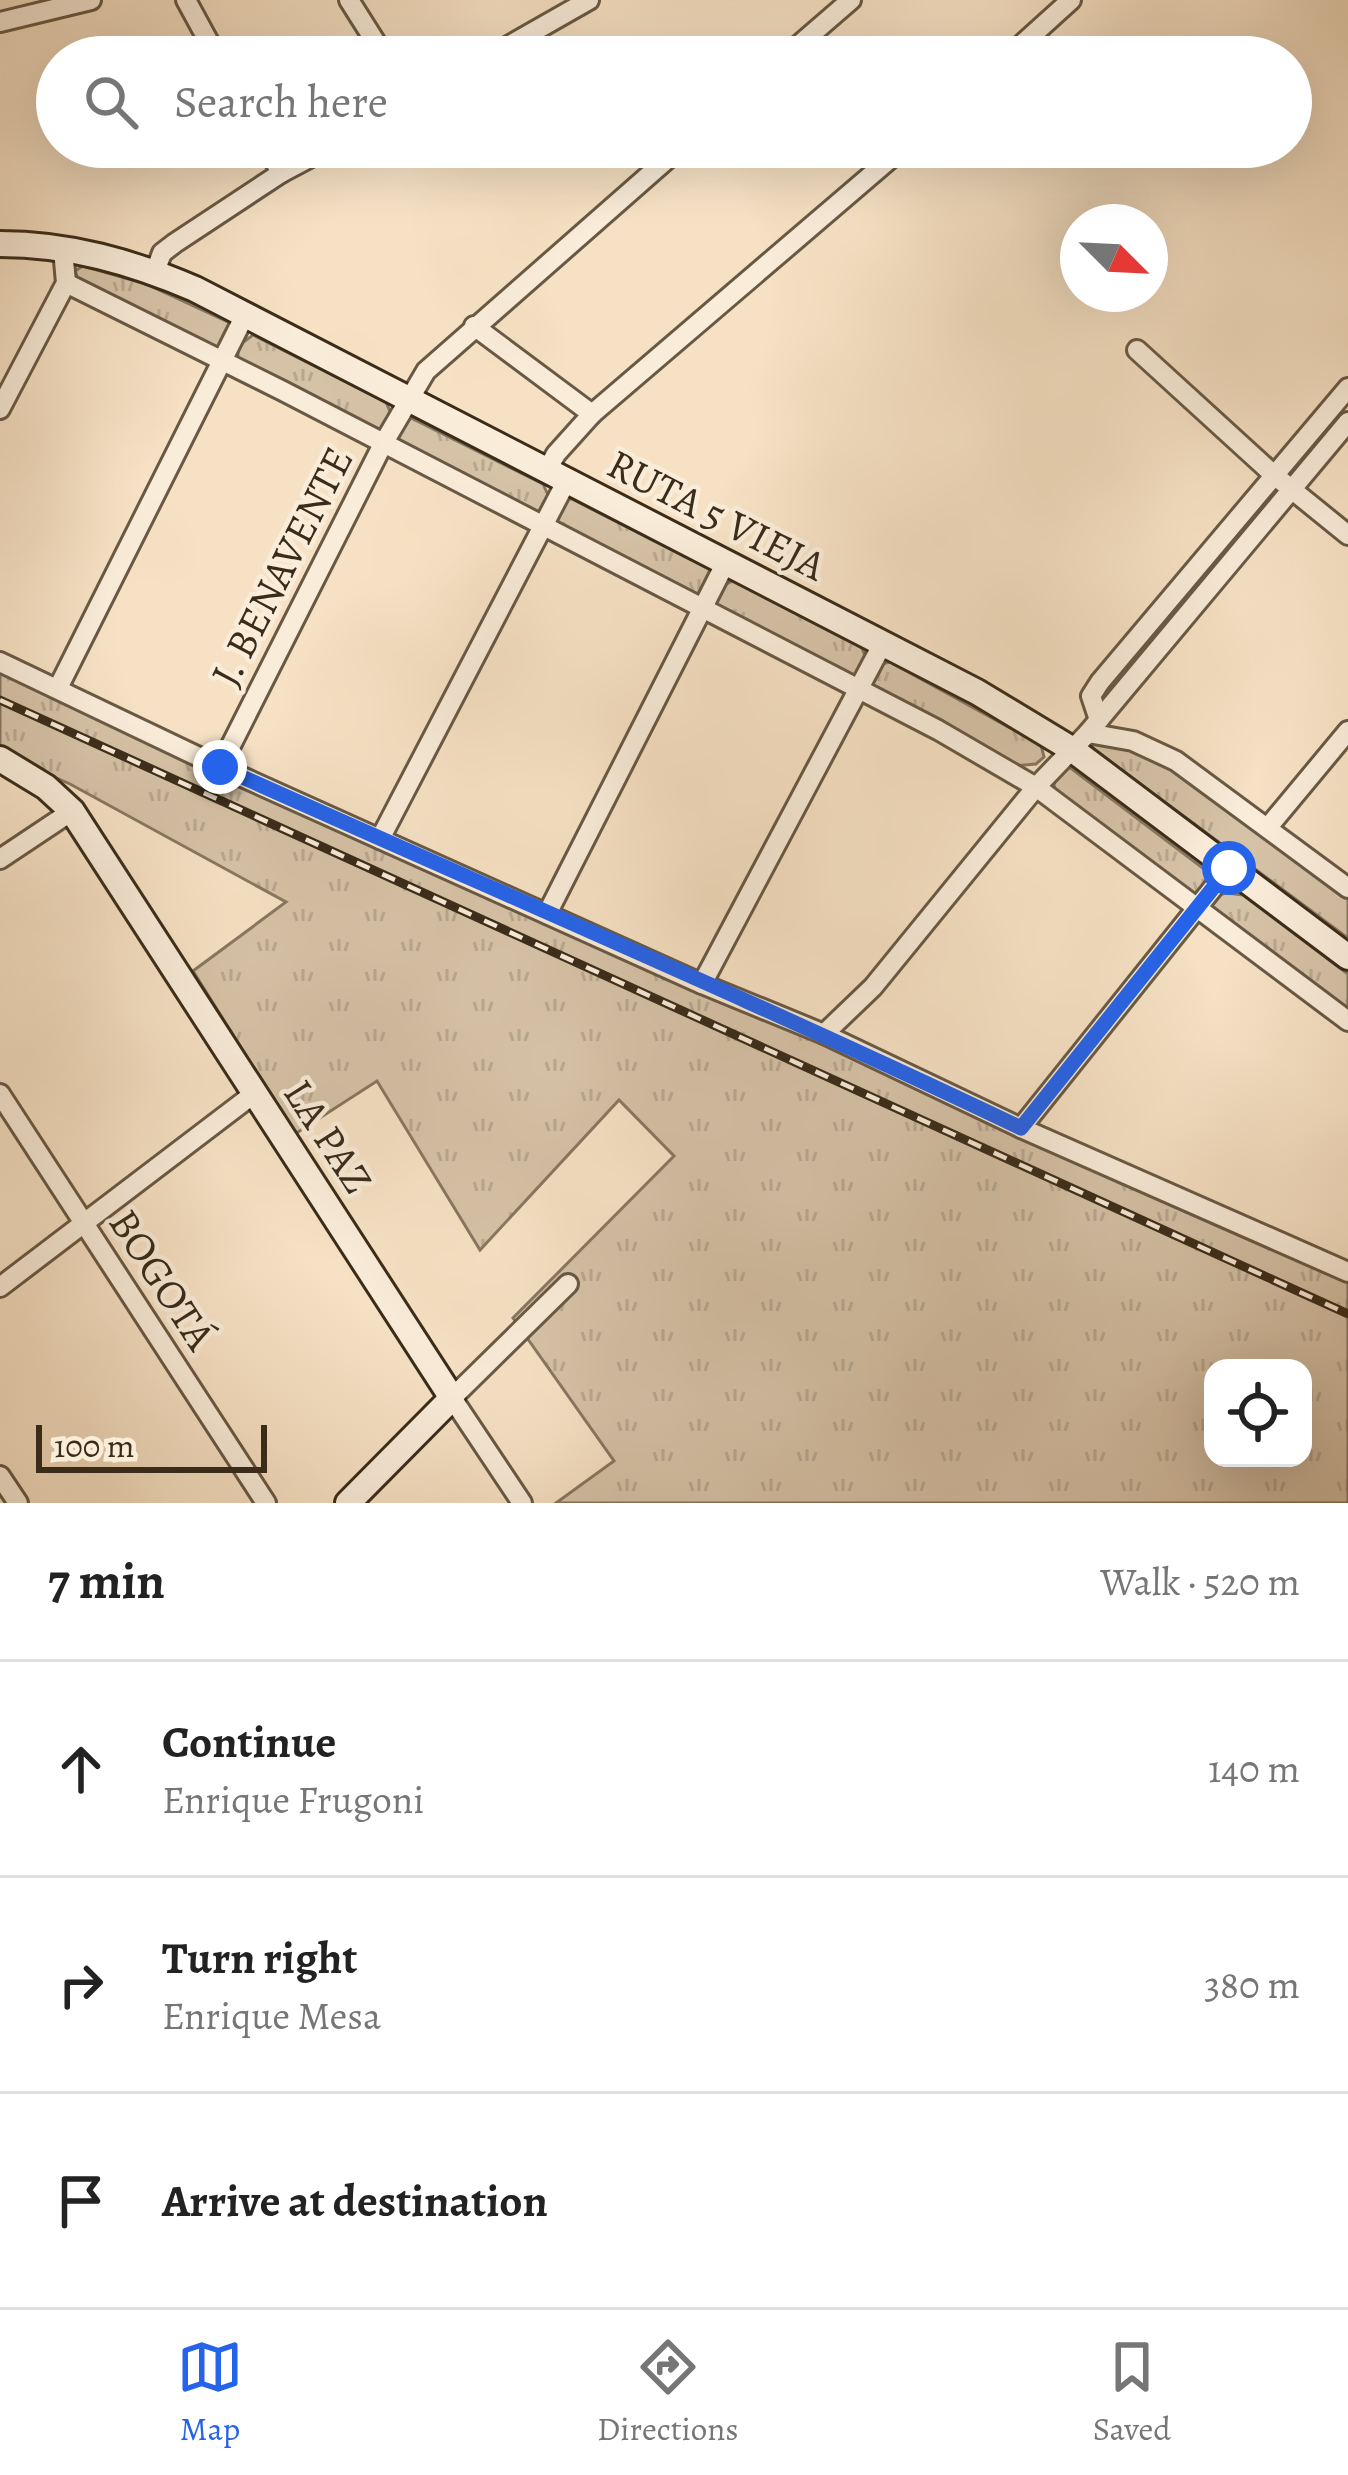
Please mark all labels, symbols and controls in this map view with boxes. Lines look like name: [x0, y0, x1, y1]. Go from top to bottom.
search box: [36, 36, 1312, 168]
icon: search: [78, 69, 144, 135]
text: Search here: [174, 71, 388, 133]
north arrow: [1060, 204, 1168, 312]
street label: RUTA 5 VIEJA: [598, 435, 836, 594]
street label: J. BENAVENTE: [197, 437, 366, 696]
route end: [193, 740, 247, 794]
route start: [1202, 841, 1256, 895]
street label: LA PAZ: [270, 1068, 387, 1204]
street label: BOGOTÁ: [96, 1198, 230, 1361]
map controls: [1204, 1359, 1312, 1467]
button: locate: [1204, 1359, 1312, 1467]
scale bar: [36, 1419, 267, 1472]
text: 100 m: [54, 1423, 134, 1468]
text: 7 min: [48, 1546, 165, 1616]
text: Walk · 520 m: [1100, 1555, 1300, 1608]
text: Continue: [162, 1711, 336, 1773]
icon: ahead: [48, 1736, 114, 1802]
text: 140 m: [1208, 1742, 1300, 1795]
text: Enrique Frugoni: [162, 1773, 424, 1826]
text: Turn right: [162, 1927, 357, 1989]
icon: right: [48, 1952, 114, 2018]
text: 380 m: [1204, 1958, 1300, 2011]
text: Enrique Mesa: [162, 1989, 381, 2042]
icon: arrive: [48, 2168, 114, 2234]
text: Arrive at destination: [162, 2170, 548, 2232]
tab: Map: [177, 2334, 243, 2451]
tab: Directions: [597, 2334, 739, 2451]
tab: Saved: [1093, 2334, 1171, 2451]

